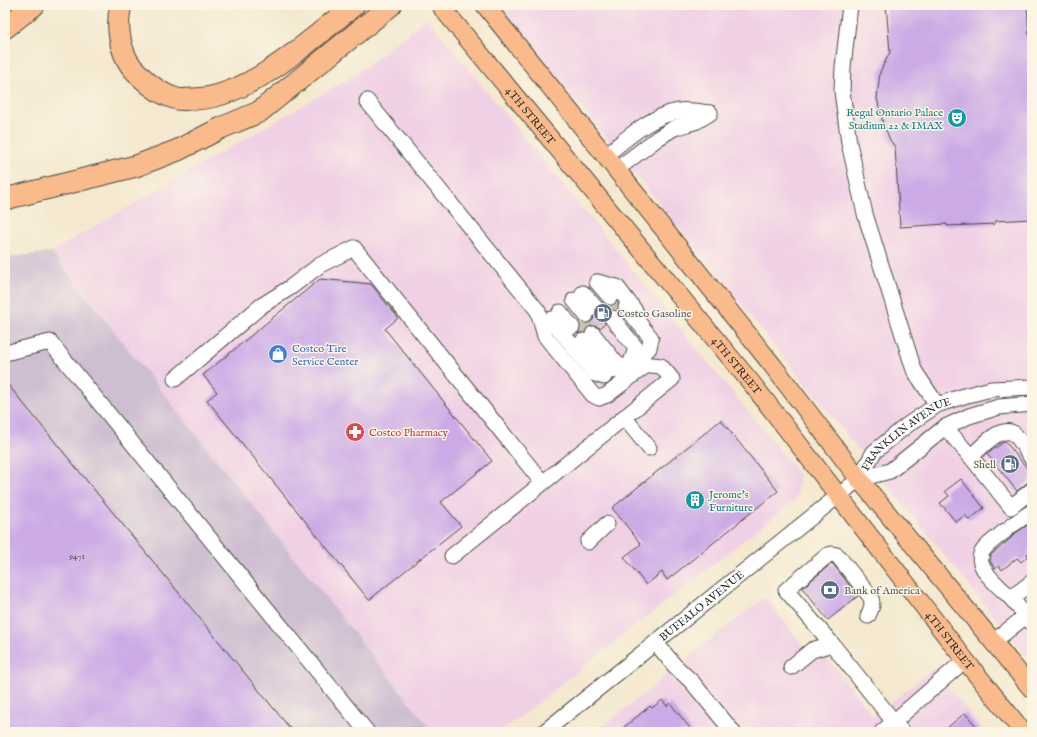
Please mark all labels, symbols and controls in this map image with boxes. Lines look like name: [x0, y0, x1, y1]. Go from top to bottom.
street label: 4TH STREET: [502, 84, 558, 148]
place label: Regal Ontario Palace Stadium 22 & IMAX: [846, 106, 943, 133]
theatre icon: Regal Ontario Palace Stadium 22 & IMAX: [946, 107, 968, 129]
fuel station icon: Costco Gasoline: [592, 302, 614, 324]
place label: Costco Gasoline: [617, 307, 692, 321]
street label: 4TH STREET: [708, 334, 764, 398]
place label: Costco Tire Service Center: [292, 342, 358, 369]
shop icon: Costco Tire Service Center: [267, 343, 289, 365]
street label: FRANKLIN AVENUE: [859, 395, 953, 474]
pharmacy icon: Costco Pharmacy: [344, 421, 366, 443]
place label: Costco Pharmacy: [369, 426, 448, 440]
fuel station icon: Shell: [999, 453, 1021, 475]
place label: Shell: [973, 458, 996, 472]
place label: Jerome's Furniture: [707, 488, 753, 515]
building icon: Jerome's Furniture: [684, 489, 706, 511]
house number: 9471: [68, 551, 85, 562]
street label: BUFFALO AVENUE: [657, 568, 748, 645]
bank icon: Bank of America: [819, 579, 841, 601]
place label: Bank of America: [844, 584, 920, 598]
street label: 4TH STREET: [922, 609, 976, 673]

